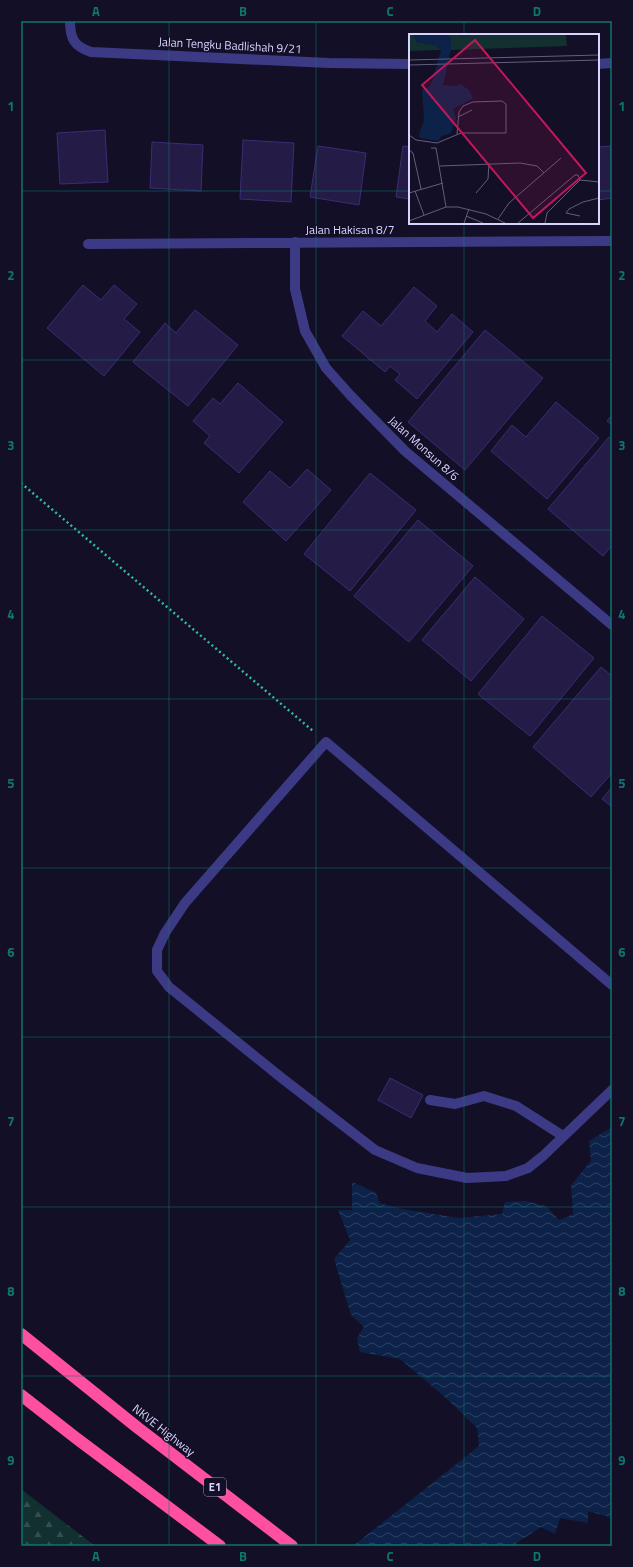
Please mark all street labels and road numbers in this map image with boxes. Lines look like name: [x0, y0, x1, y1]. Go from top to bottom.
street label: Jalan Tengku Badlishah 9/21: [158, 32, 302, 58]
street label: Jalan Hakisan 8/7: [306, 220, 394, 239]
street label: Jalan Monsun 8/6: [384, 411, 464, 485]
street label: NKVE Highway: [128, 1399, 200, 1461]
road number: E1: [204, 1478, 226, 1496]

